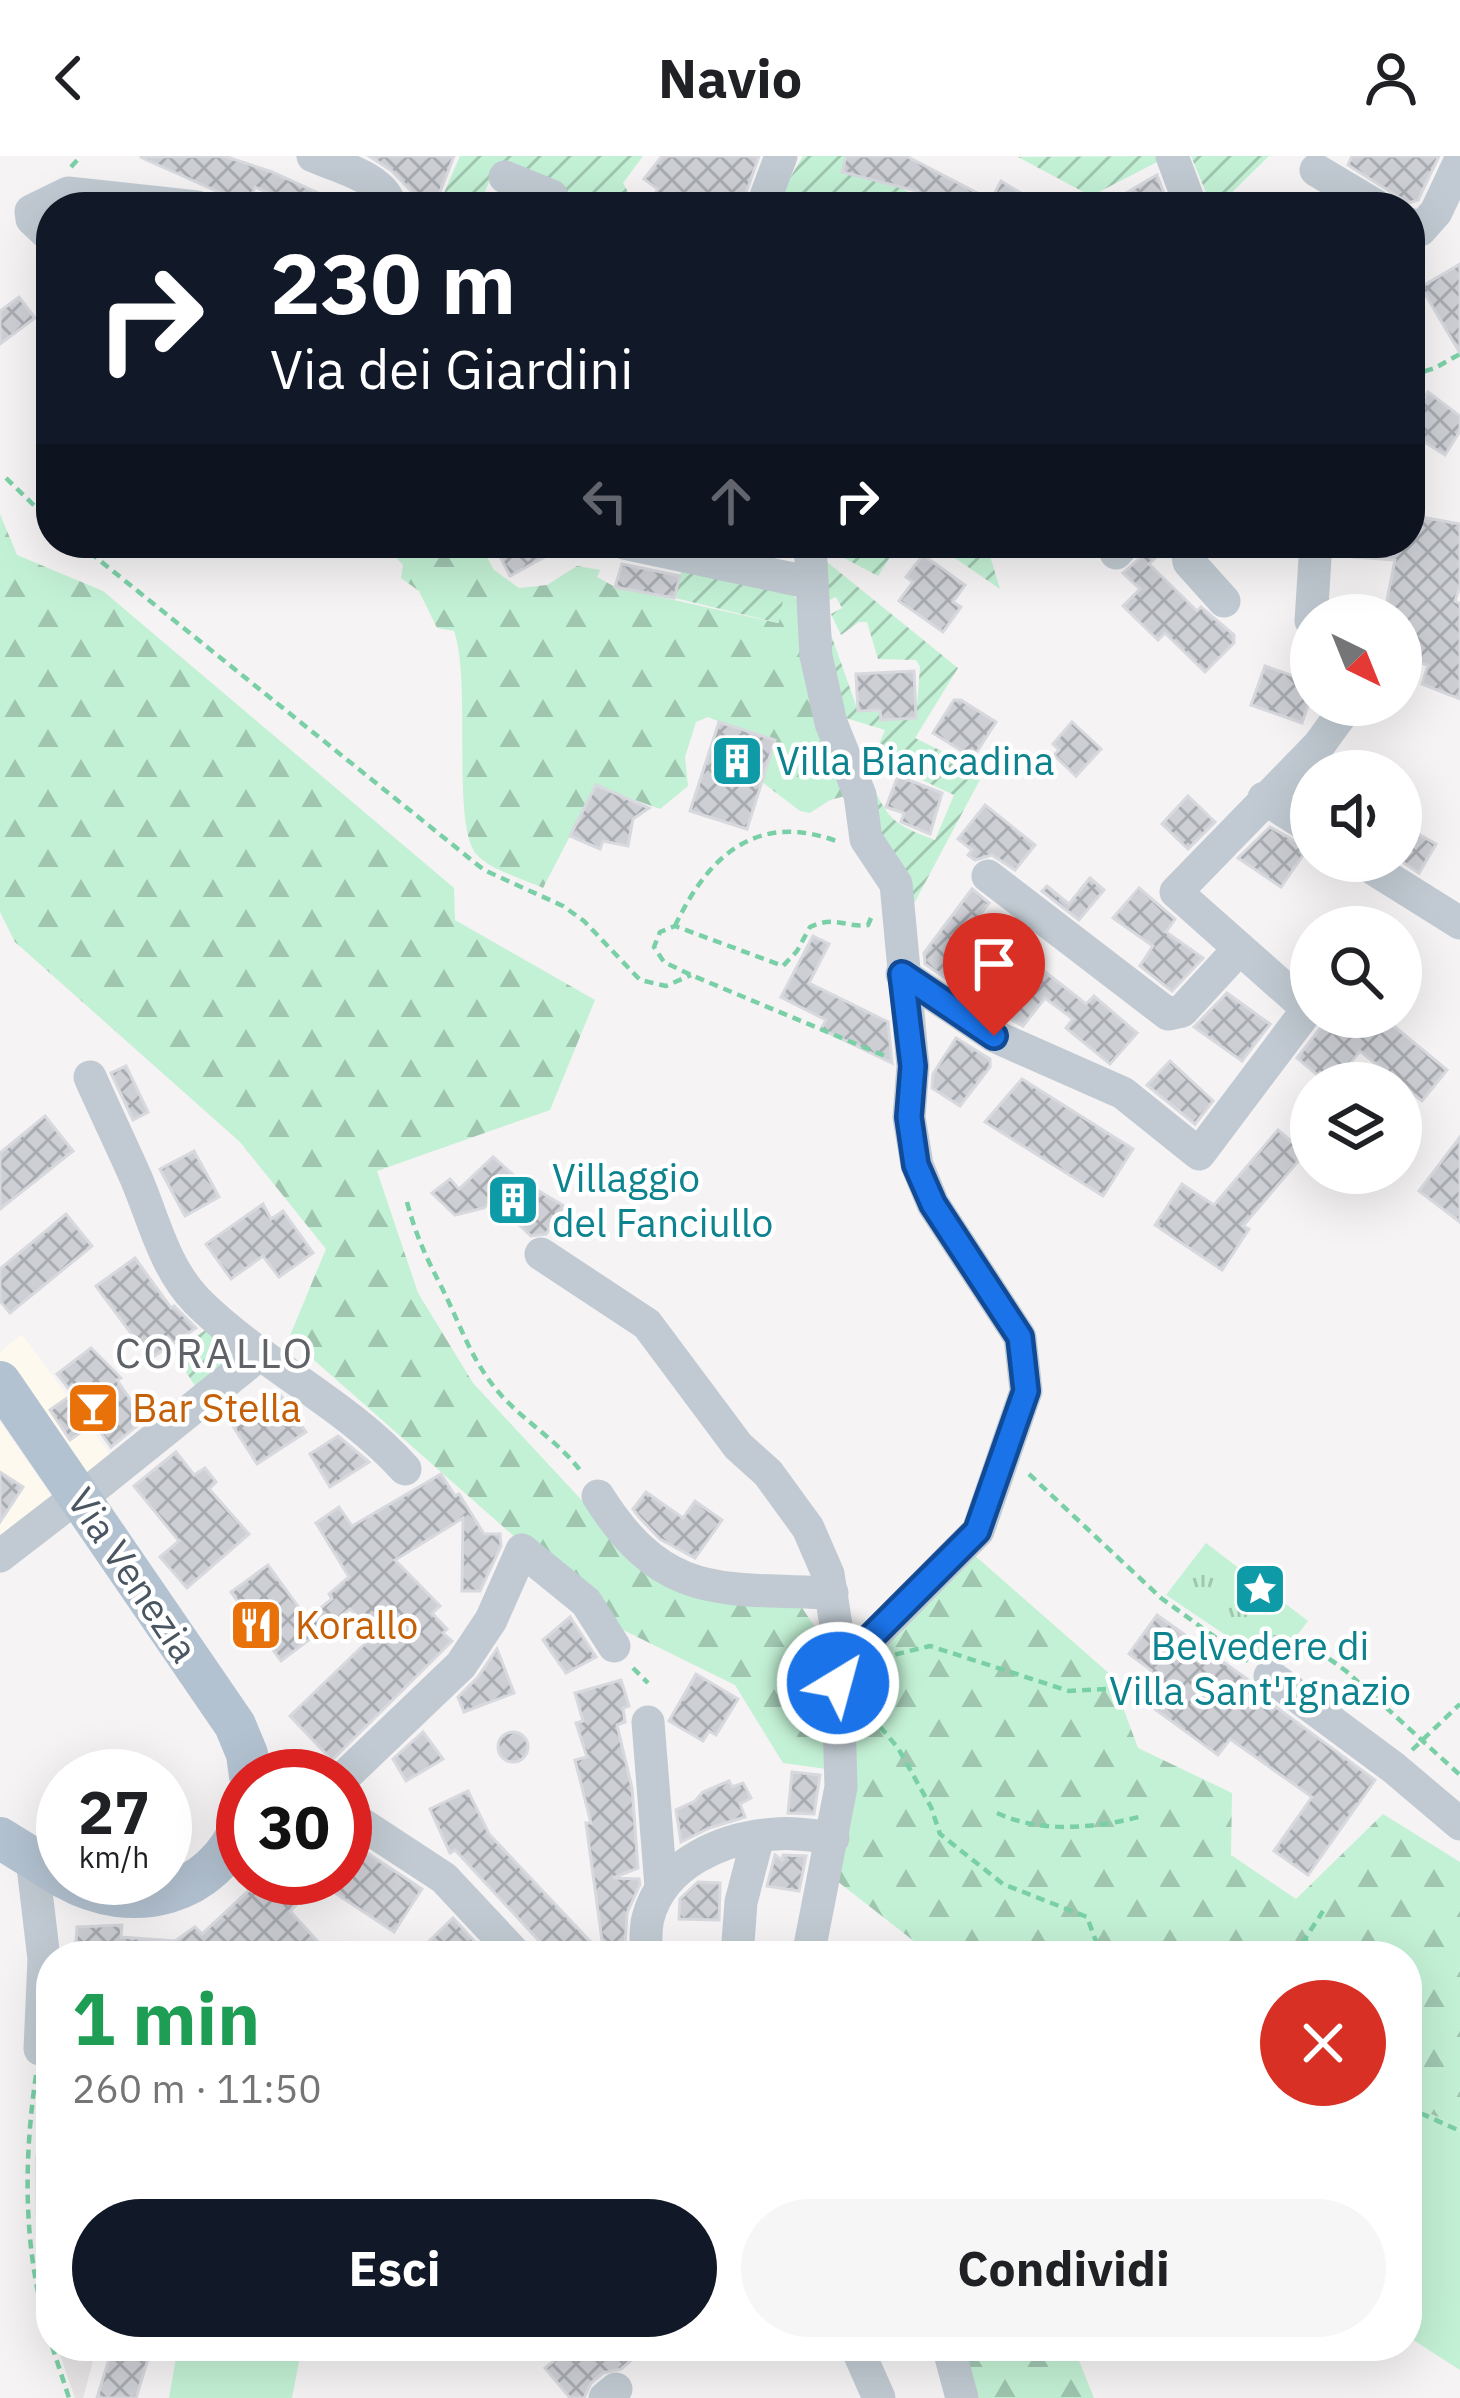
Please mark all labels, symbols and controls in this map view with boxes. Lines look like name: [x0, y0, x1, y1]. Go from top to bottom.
text: Navio: [658, 43, 802, 113]
icon: back: [36, 45, 102, 111]
icon: person: [1358, 45, 1424, 111]
text: 230 m: [270, 228, 516, 337]
icon: right: [72, 240, 228, 396]
text: Via dei Giardini: [270, 334, 634, 404]
icon: left: [572, 468, 638, 534]
icon: ahead: [698, 468, 764, 534]
icon: right: [824, 468, 890, 534]
north arrow: [1290, 594, 1422, 726]
map controls: [1290, 594, 1422, 1194]
building icon: Villa Biancadina: [709, 733, 765, 789]
place label: Villa Biancadina: [776, 735, 1055, 786]
button: sound: [1290, 750, 1422, 882]
button: search: [1290, 906, 1422, 1038]
pin: [943, 913, 1045, 1036]
icon: arrive: [961, 931, 1027, 997]
button: layers: [1290, 1062, 1422, 1194]
place label: Villaggio del Fanciullo: [552, 1152, 773, 1248]
building icon: Villaggio del Fanciullo: [485, 1172, 541, 1228]
district label: CORALLO: [115, 1325, 315, 1380]
bar icon: Bar Stella: [65, 1380, 121, 1436]
place label: Bar Stella: [132, 1382, 301, 1433]
street label: Via Venezia: [56, 1478, 210, 1672]
place icon: Belvedere di Villa Sant'Ignazio: [1232, 1561, 1288, 1617]
restaurant icon: Korallo: [228, 1597, 284, 1653]
place label: Korallo: [295, 1599, 418, 1650]
position arrow: [775, 1620, 901, 1746]
place label: Belvedere di Villa Sant'Ignazio: [1109, 1620, 1411, 1716]
speed limit sign: 30: [216, 1749, 372, 1905]
text: 27: [78, 1772, 150, 1851]
text: km/h: [79, 1837, 149, 1876]
text: 1 min: [72, 1971, 260, 2065]
button: close: [1260, 1980, 1386, 2106]
text: 260 m · 11:50: [72, 2063, 322, 2114]
button: Esci: [72, 2199, 717, 2337]
button: Condividi: [741, 2199, 1386, 2337]

